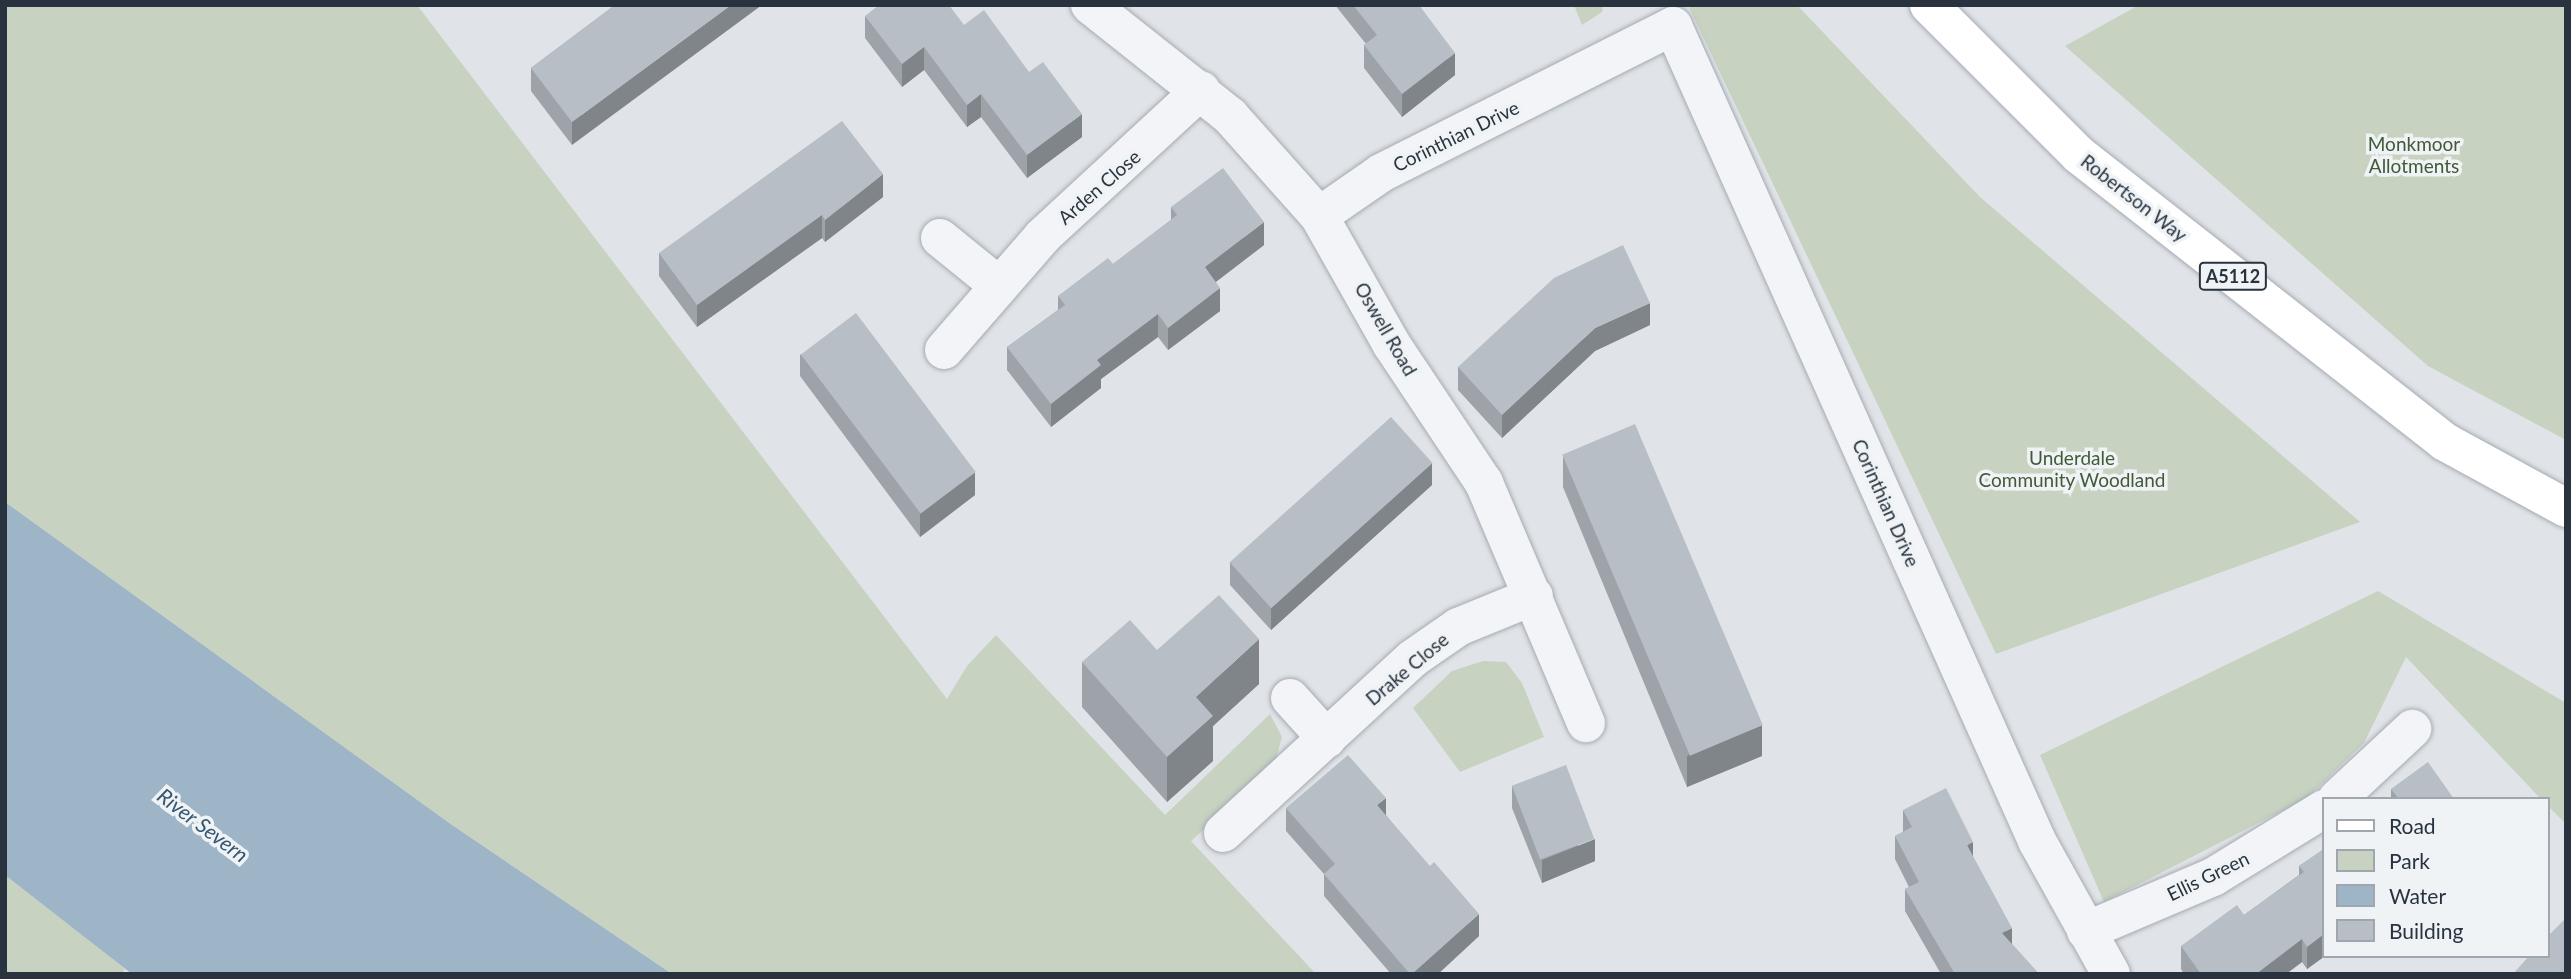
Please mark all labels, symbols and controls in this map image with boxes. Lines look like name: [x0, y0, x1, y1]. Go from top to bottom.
street label: Corinthian Drive: [1389, 96, 1523, 176]
park label: Monkmoor Allotments: [2368, 133, 2460, 177]
street label: Arden Close: [1053, 145, 1145, 229]
street label: Robertson Way: [2076, 149, 2192, 247]
road number: A5112: [2198, 262, 2268, 290]
street label: Oswell Road: [1350, 278, 1422, 380]
street label: Corinthian Drive: [1848, 436, 1924, 570]
park label: Underdale Community Woodland: [1978, 447, 2166, 491]
street label: Drake Close: [1361, 628, 1453, 710]
water label: River Severn: [152, 783, 254, 867]
legend: [2322, 797, 2550, 958]
text: Road: [2389, 813, 2436, 838]
street label: Ellis Green: [2163, 846, 2253, 906]
text: Park: [2389, 848, 2430, 873]
text: Water: [2389, 883, 2446, 908]
text: Building: [2389, 918, 2464, 943]

